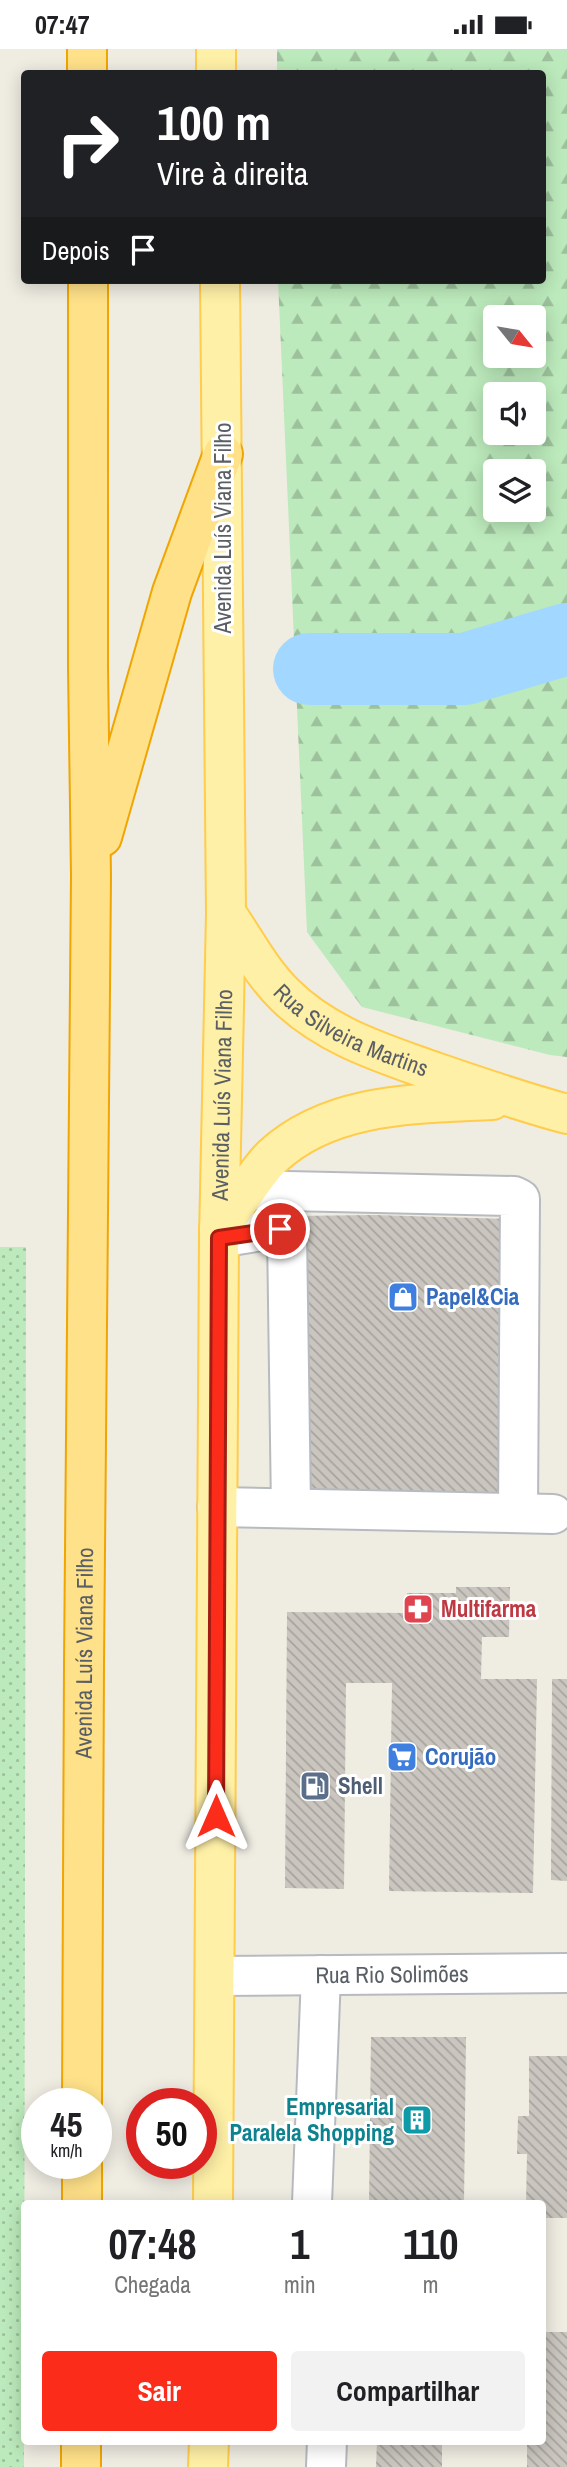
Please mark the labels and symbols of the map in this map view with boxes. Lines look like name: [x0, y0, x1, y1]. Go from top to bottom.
north arrow: [483, 305, 546, 367]
street label: Avenida Luís Viana Filho: [207, 422, 238, 635]
street label: Rua Silveira Martins: [267, 976, 433, 1083]
street label: Avenida Luís Viana Filho: [204, 989, 239, 1202]
pin: [250, 1199, 310, 1259]
shop icon: Papel&Cia: [386, 1280, 420, 1314]
place label: Papel&Cia: [426, 1281, 520, 1312]
street label: Avenida Luís Viana Filho: [68, 1547, 100, 1760]
pharmacy icon: Multifarma: [401, 1592, 435, 1626]
place label: Multifarma: [441, 1593, 537, 1624]
supermarket icon: Corujão: [385, 1740, 419, 1774]
place label: Corujão: [425, 1741, 496, 1772]
fuel station icon: Shell: [298, 1769, 332, 1803]
place label: Shell: [338, 1770, 383, 1801]
position arrow: [179, 1779, 253, 1853]
street label: Rua Rio Solimões: [315, 1958, 469, 1990]
speed limit sign: 50: [126, 2088, 217, 2179]
place label: Empresarial Paralela Shopping: [229, 2091, 394, 2148]
building icon: Empresarial Paralela Shopping: [400, 2103, 434, 2137]

